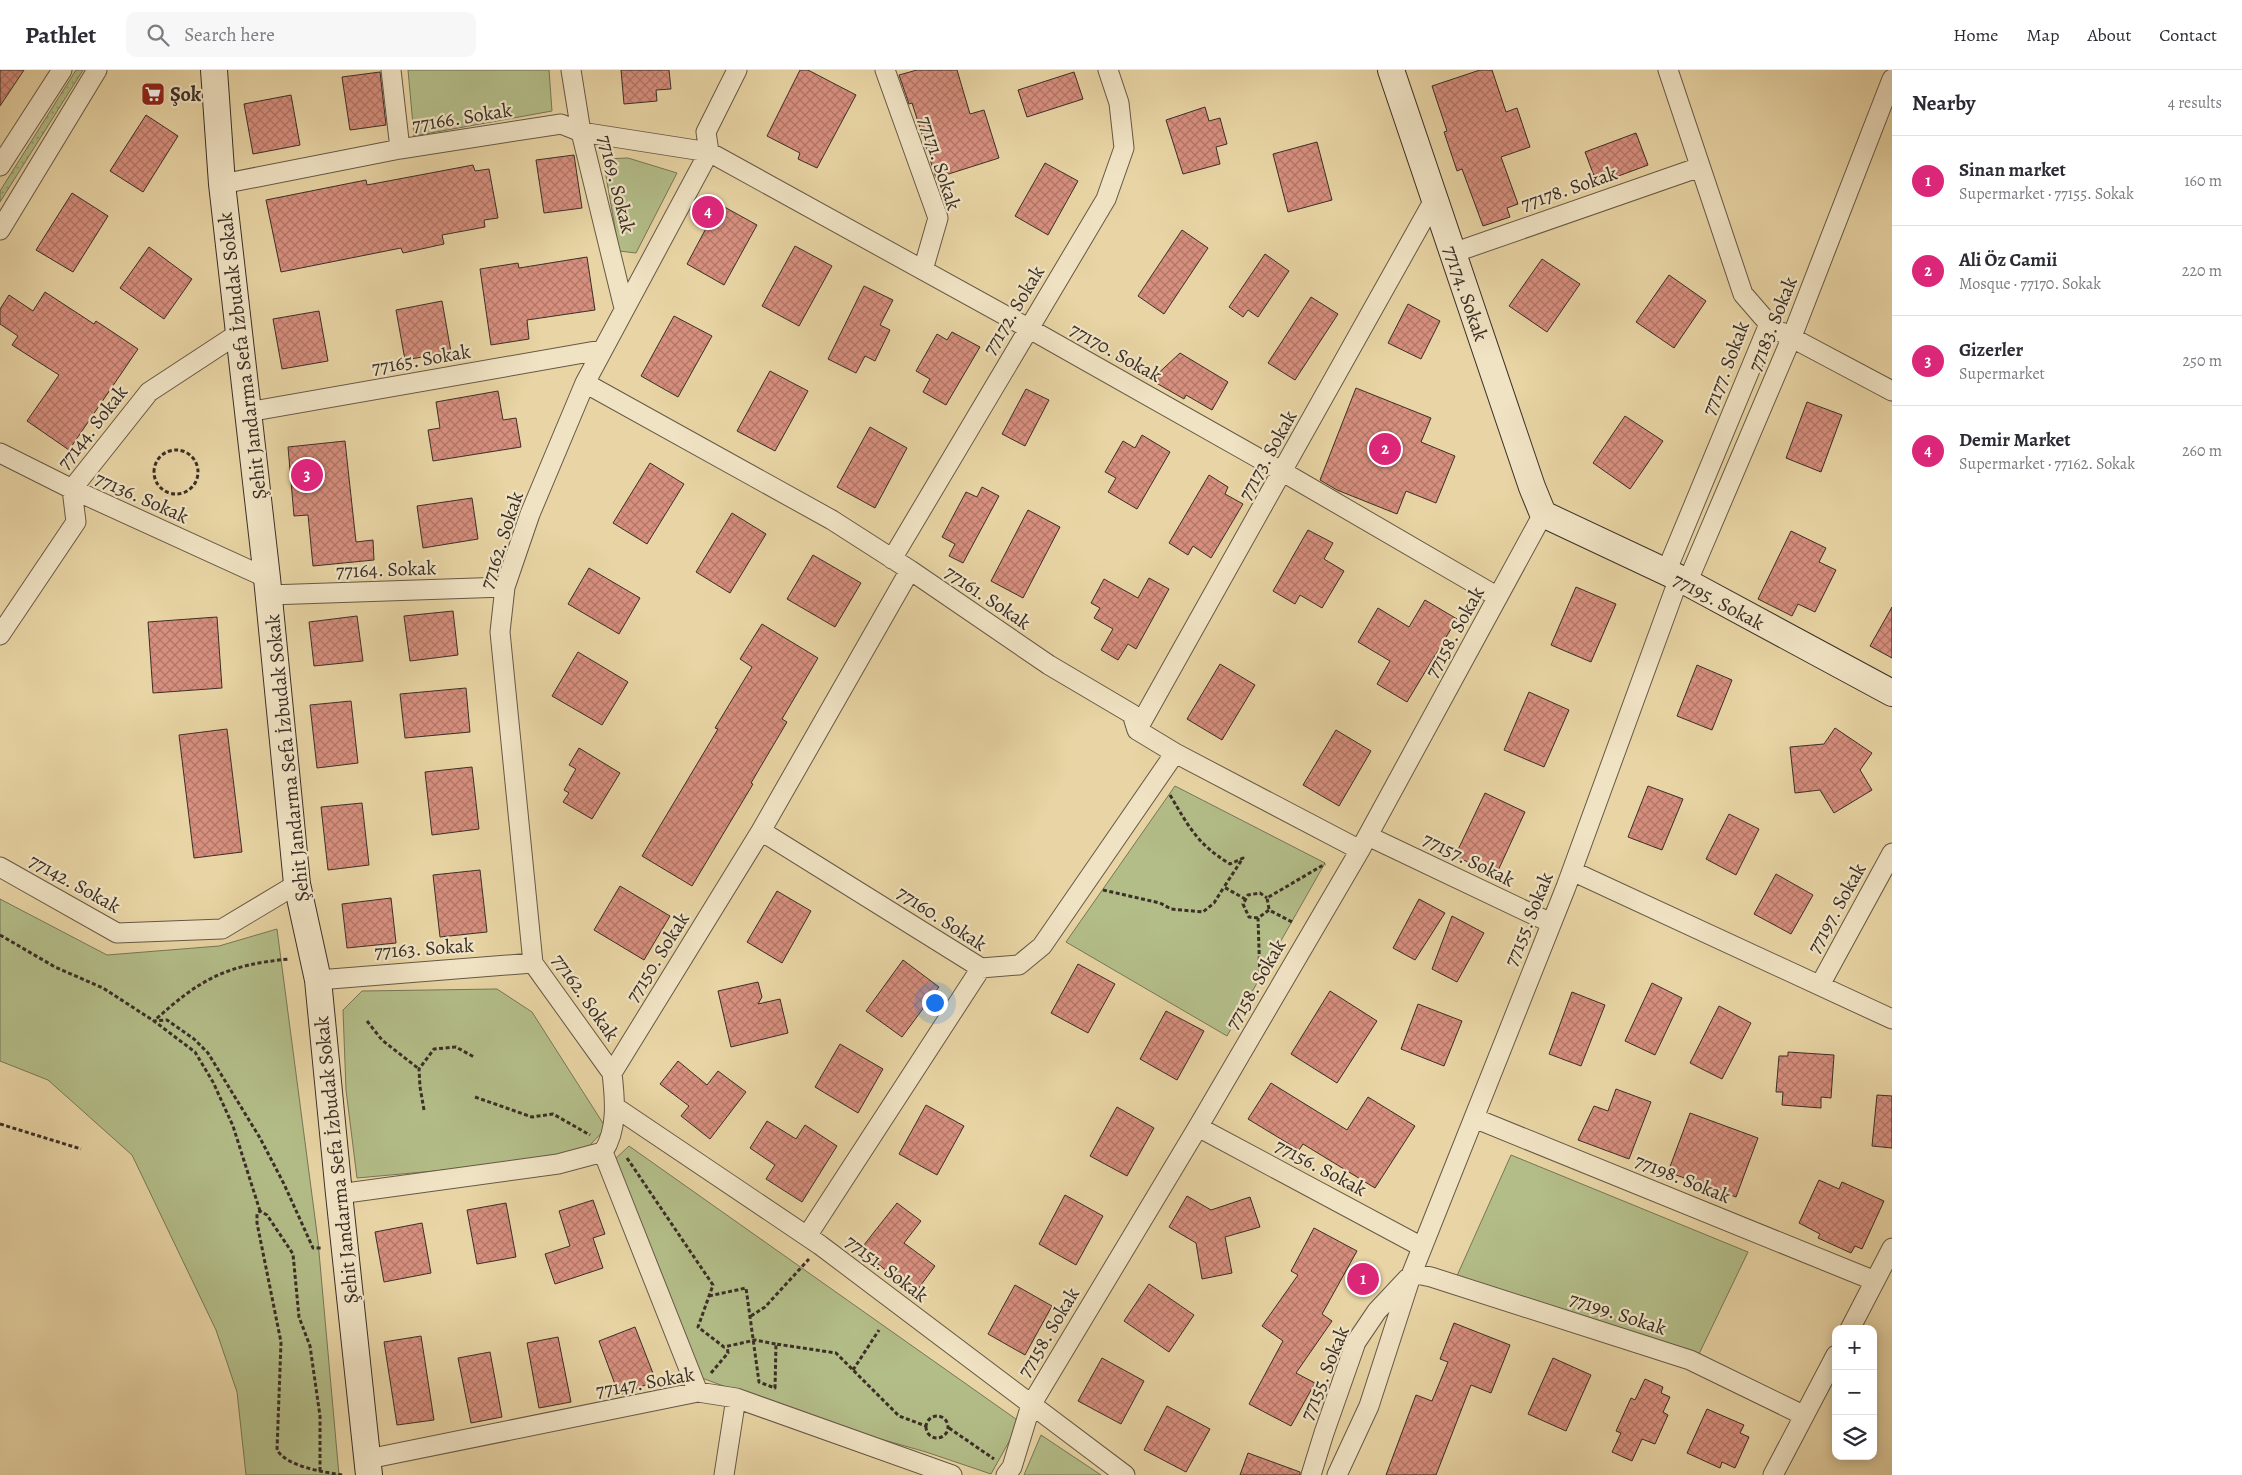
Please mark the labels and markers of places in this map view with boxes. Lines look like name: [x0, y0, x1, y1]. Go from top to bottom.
supermarket icon: Şok: [140, 81, 166, 107]
place label: Şok: [170, 81, 202, 108]
pin: 4: [692, 193, 724, 231]
pin: 2: [1369, 430, 1401, 468]
pin: 3: [291, 456, 323, 494]
pin: 1: [1347, 1260, 1379, 1298]

